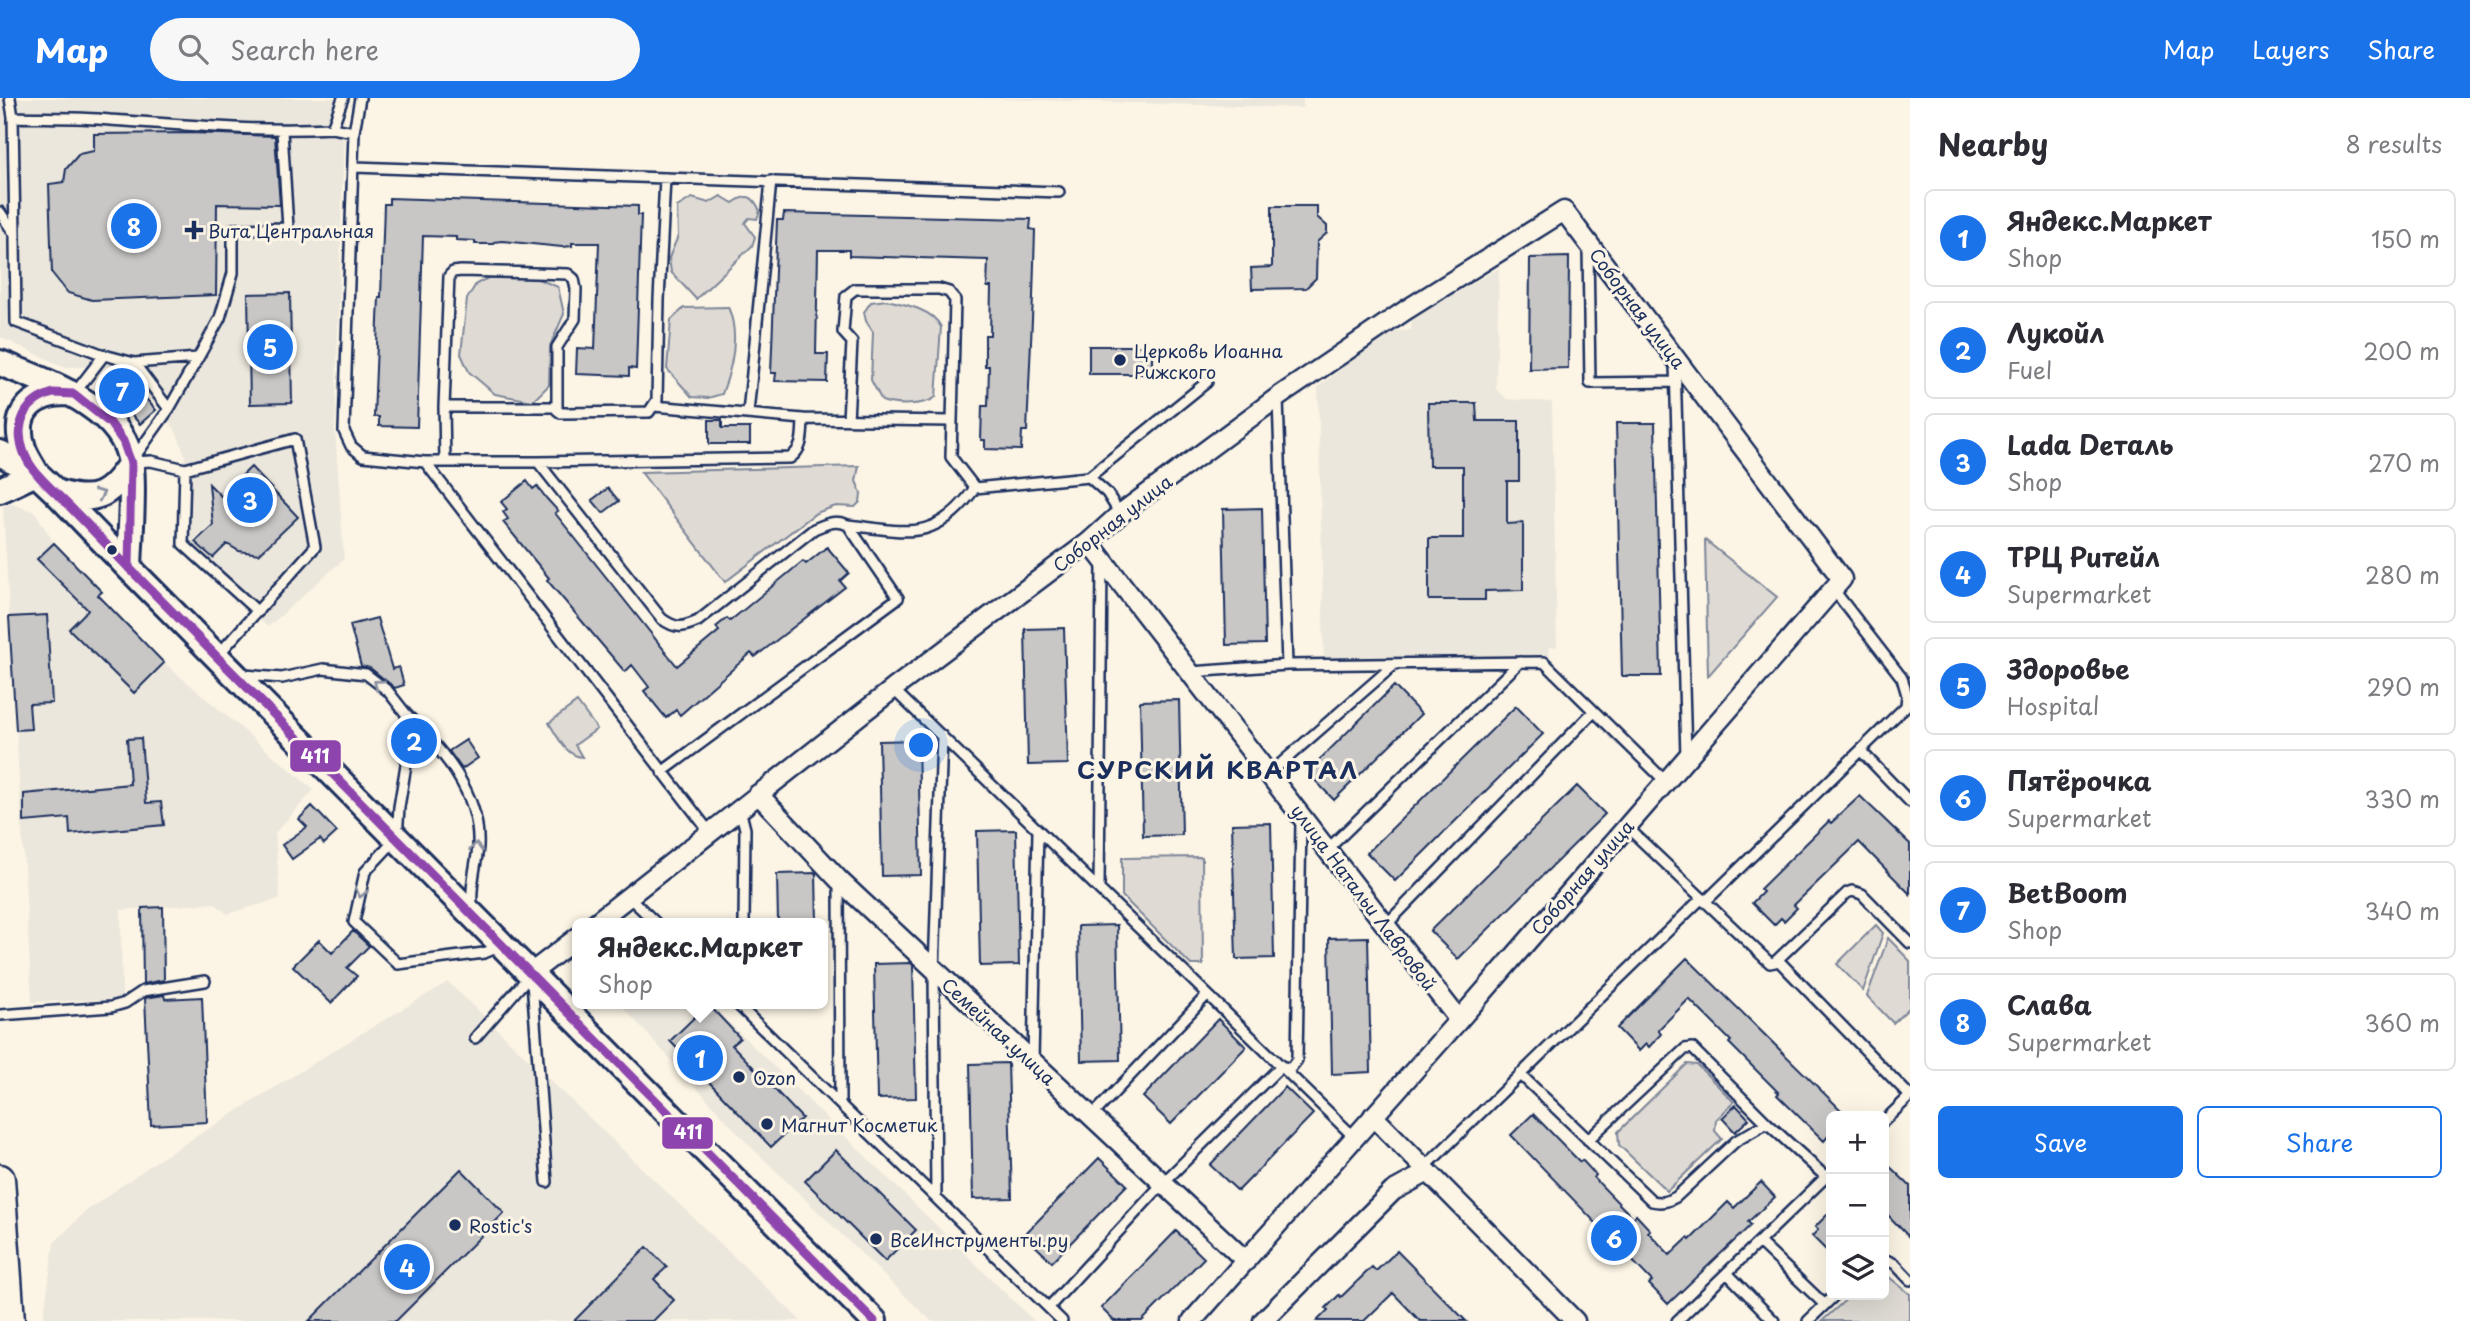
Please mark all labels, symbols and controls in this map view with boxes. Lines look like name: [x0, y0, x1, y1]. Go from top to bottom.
search box: [150, 18, 640, 81]
text: Map: [35, 24, 108, 74]
icon: search: [174, 30, 212, 68]
text: Search here: [230, 30, 379, 69]
text: Map: [2163, 31, 2214, 67]
text: Layers: [2252, 31, 2329, 67]
text: Share: [2367, 31, 2435, 67]
text: Nearby: [1938, 121, 2048, 166]
text: 8 results: [2346, 126, 2442, 161]
pin: 8: [111, 200, 157, 252]
text: Яндекс.Маркет: [2007, 201, 2211, 240]
place label: Вита Центральная: [208, 217, 374, 244]
text: 1: [1958, 221, 1969, 256]
text: 150 m: [2371, 221, 2440, 256]
marker: Вита Центральная: [186, 222, 202, 238]
text: Shop: [2007, 240, 2062, 275]
street label: Соборная улица: [1584, 242, 1693, 375]
text: Лукойл: [2007, 313, 2105, 352]
pin: 5: [247, 321, 293, 373]
text: 2: [1955, 333, 1971, 368]
text: 200 m: [2363, 333, 2440, 368]
place label: Церковь Иоанна Рижского: [1134, 337, 1283, 385]
marker: Церковь Иоанна Рижского: [1112, 352, 1128, 368]
text: Fuel: [2007, 352, 2052, 387]
pin: 7: [99, 365, 145, 417]
text: Lada Dеталь: [2007, 425, 2174, 464]
text: 3: [1955, 445, 1971, 480]
text: 270 m: [2368, 445, 2440, 480]
text: Shop: [2007, 464, 2062, 499]
street label: Соборная улица: [1046, 467, 1178, 578]
pin: 3: [227, 474, 273, 526]
one-way arrow: [92, 488, 105, 502]
text: ТРЦ Ритейл: [2007, 537, 2160, 576]
unlabelled marker: [105, 543, 119, 557]
text: 4: [1955, 557, 1971, 592]
text: 280 m: [2365, 557, 2440, 592]
text: Supermarket: [2007, 576, 2151, 611]
text: Здоровье: [2007, 649, 2129, 688]
text: 5: [1956, 669, 1970, 704]
text: 290 m: [2367, 669, 2440, 704]
one-way arrow: [374, 679, 386, 692]
text: Hospital: [2007, 688, 2099, 723]
pin: 2: [391, 715, 437, 767]
your location: [904, 728, 938, 762]
line badge: 411: [289, 739, 342, 773]
text: 411: [300, 741, 330, 769]
district label: СУРСКИЙ КВАРТАЛ: [1077, 751, 1359, 787]
text: Пятёрочка: [2007, 761, 2152, 800]
text: 6: [1955, 781, 1971, 816]
text: 330 m: [2364, 781, 2440, 816]
street label: улица Натальи Лавровой: [1285, 798, 1443, 996]
text: Supermarket: [2007, 800, 2151, 835]
street label: Соборная улица: [1524, 813, 1640, 941]
one-way arrow: [469, 841, 484, 852]
text: BetBoom: [2007, 873, 2127, 912]
one-way arrow: [354, 887, 369, 899]
text: 7: [1956, 893, 1970, 928]
text: 340 m: [2365, 893, 2440, 928]
text: Shop: [2007, 912, 2062, 947]
popup: [572, 918, 828, 1009]
text: Яндекс.Маркет: [598, 927, 802, 966]
text: Shop: [598, 966, 653, 1001]
street label: Семейная улица: [936, 971, 1063, 1092]
text: Слава: [2007, 985, 2092, 1024]
text: 8: [1956, 1005, 1970, 1040]
text: 360 m: [2365, 1005, 2440, 1040]
text: Supermarket: [2007, 1024, 2151, 1059]
pin: 1: [677, 1032, 723, 1084]
place label: Ozon: [753, 1064, 796, 1091]
marker: Ozon: [731, 1069, 747, 1085]
button: Save: [1938, 1106, 2183, 1178]
button: Share: [2197, 1106, 2442, 1178]
place label: Магнит Косметик: [781, 1111, 938, 1138]
map controls: [1826, 1111, 1889, 1300]
button: +: [1826, 1111, 1889, 1174]
line badge: 411: [661, 1116, 714, 1150]
marker: Магнит Косметик: [759, 1116, 775, 1132]
text: 411: [673, 1117, 703, 1145]
button: −: [1826, 1174, 1889, 1237]
place label: Rostic's: [469, 1212, 532, 1239]
pin: 6: [1591, 1212, 1637, 1264]
marker: Rostic's: [447, 1217, 463, 1233]
place label: ВсеИнструменты.ру: [890, 1226, 1068, 1253]
marker: ВсеИнструменты.ру: [868, 1231, 884, 1247]
button: layers: [1826, 1237, 1889, 1300]
pin: 4: [384, 1241, 430, 1293]

